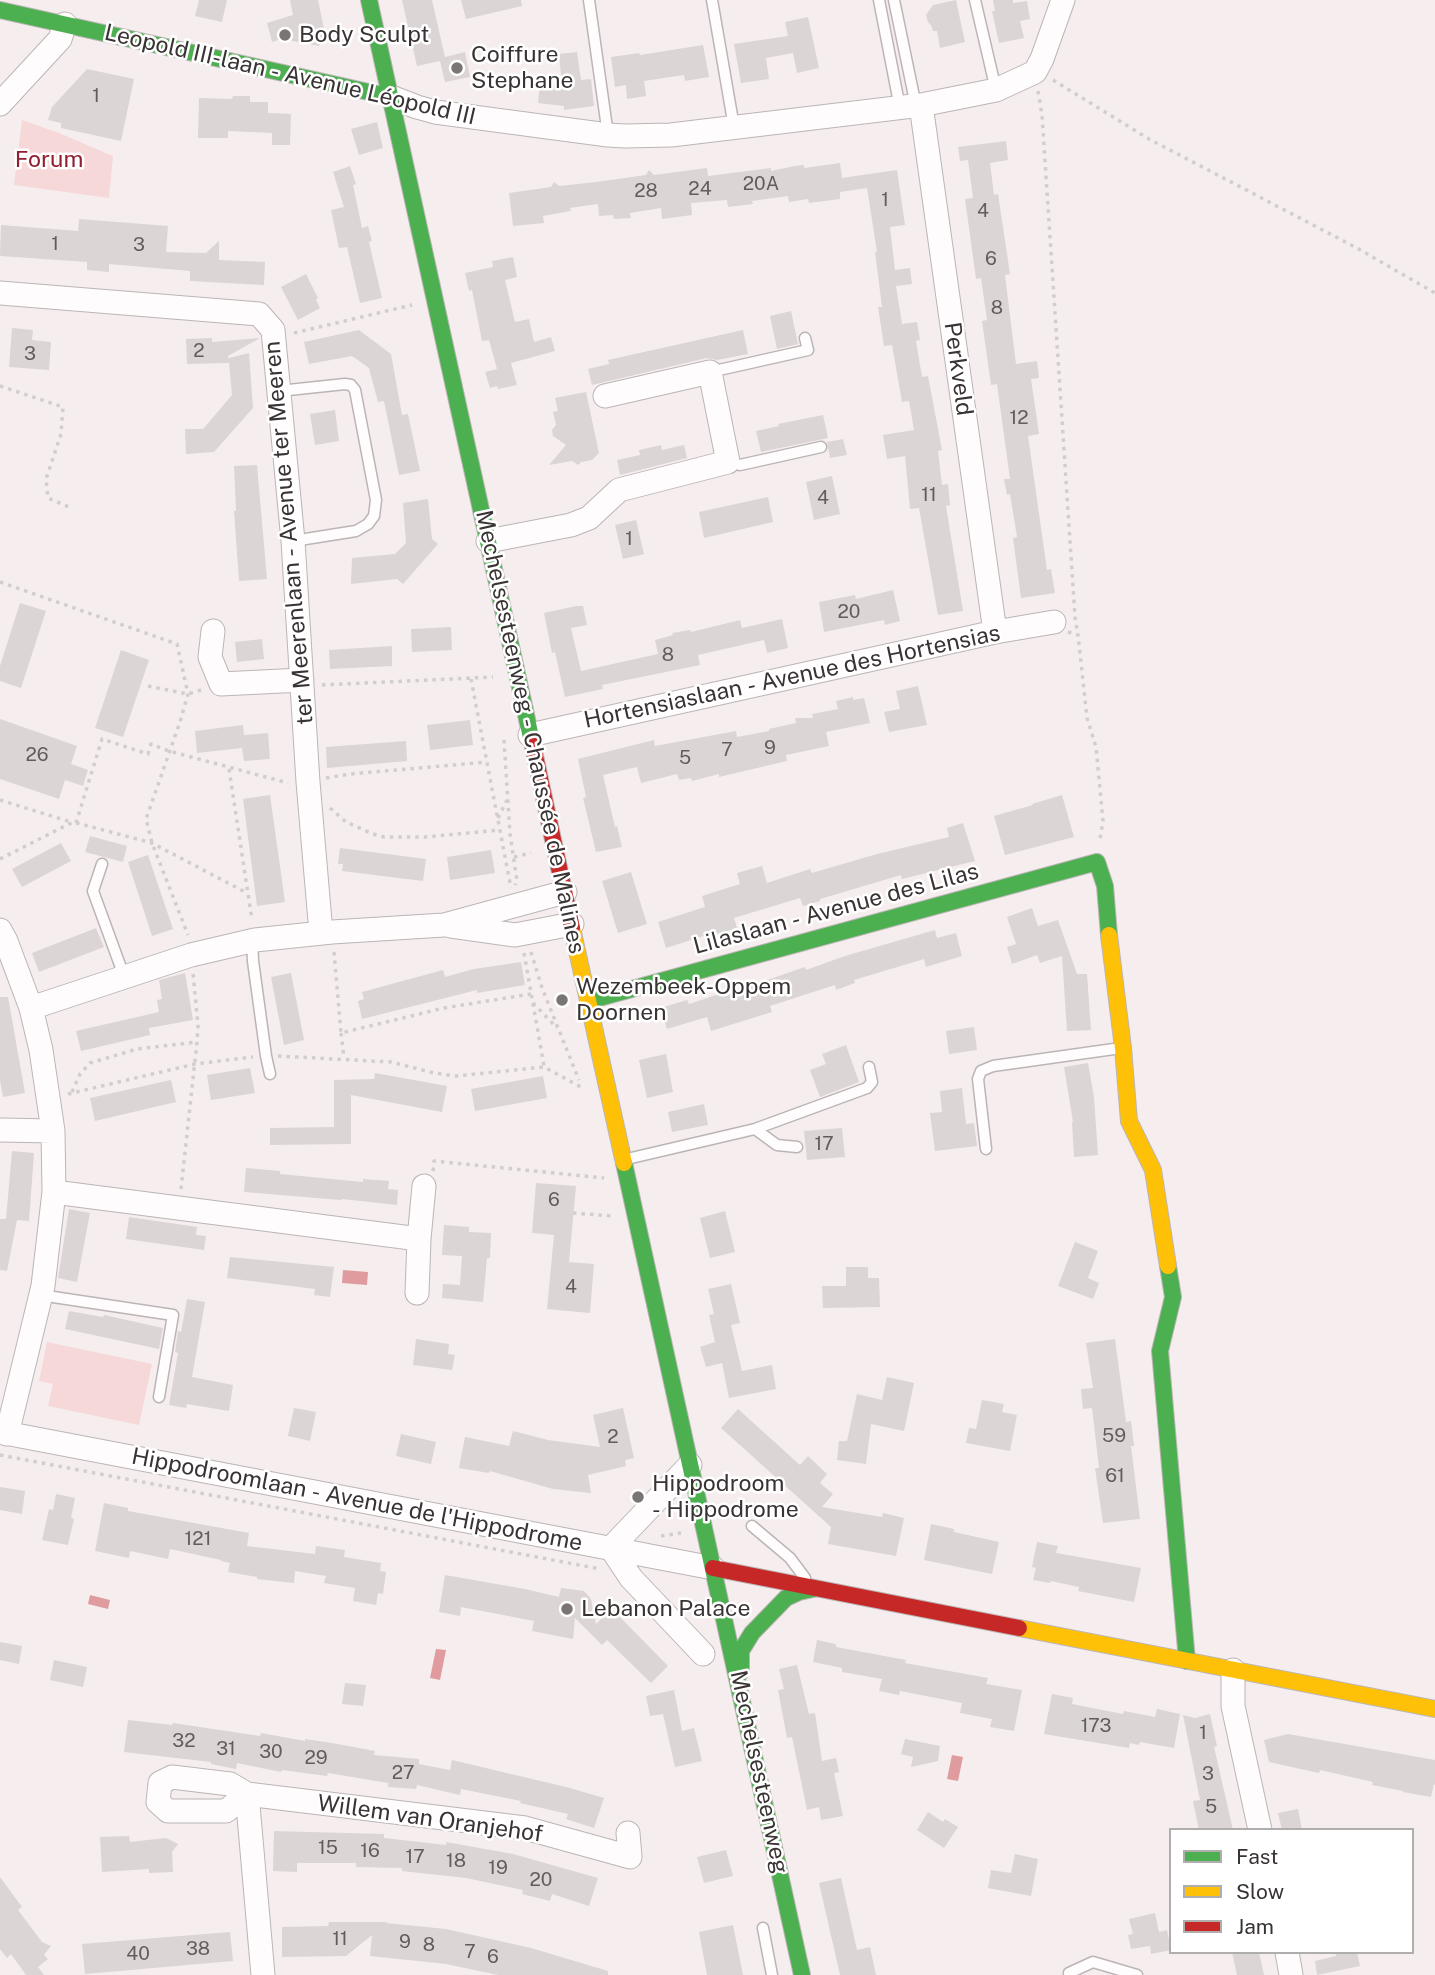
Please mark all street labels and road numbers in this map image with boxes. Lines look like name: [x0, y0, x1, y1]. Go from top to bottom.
street label: Leopold III-laan - Avenue Léopold III: [102, 19, 478, 131]
street label: Perkveld: [938, 320, 978, 418]
street label: ter Meerenlaan - Avenue ter Meeren: [258, 340, 320, 726]
street label: Mechelsesteenweg - Chaussée de Malines: [469, 508, 591, 956]
street label: Hortensiaslaan - Avenue des Hortensias: [581, 619, 1003, 735]
street label: Lilaslaan - Avenue des Lilas: [690, 858, 982, 960]
street label: Hippodroomlaan - Avenue de l'Hippodrome: [129, 1443, 585, 1557]
street label: Mechelsesteenweg: [724, 1668, 794, 1876]
street label: Willem van Oranjehof: [315, 1790, 545, 1848]

